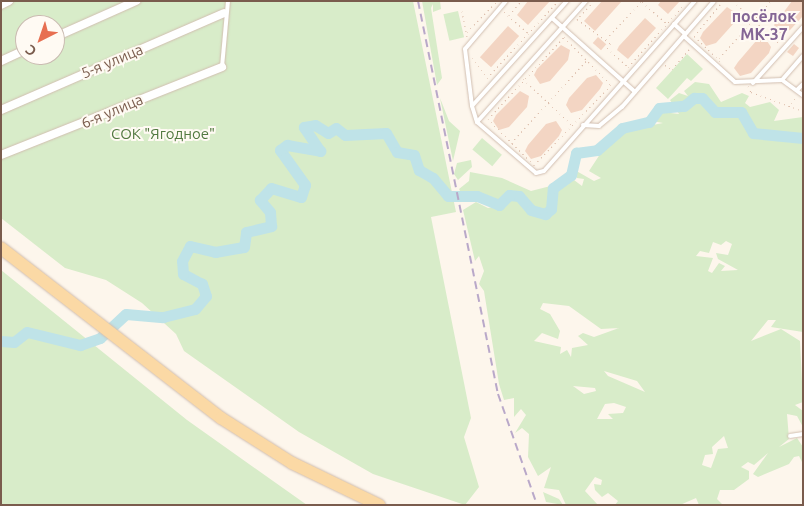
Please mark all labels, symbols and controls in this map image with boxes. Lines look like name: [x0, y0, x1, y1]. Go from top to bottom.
district label: посёлок МК-37: [732, 6, 796, 44]
north arrow: [15, 15, 65, 65]
street label: 5-я улица: [78, 40, 146, 82]
text: С: [22, 42, 39, 60]
street label: 6-я улица: [78, 90, 146, 132]
park label: СОК "Ягодное": [111, 125, 215, 143]

